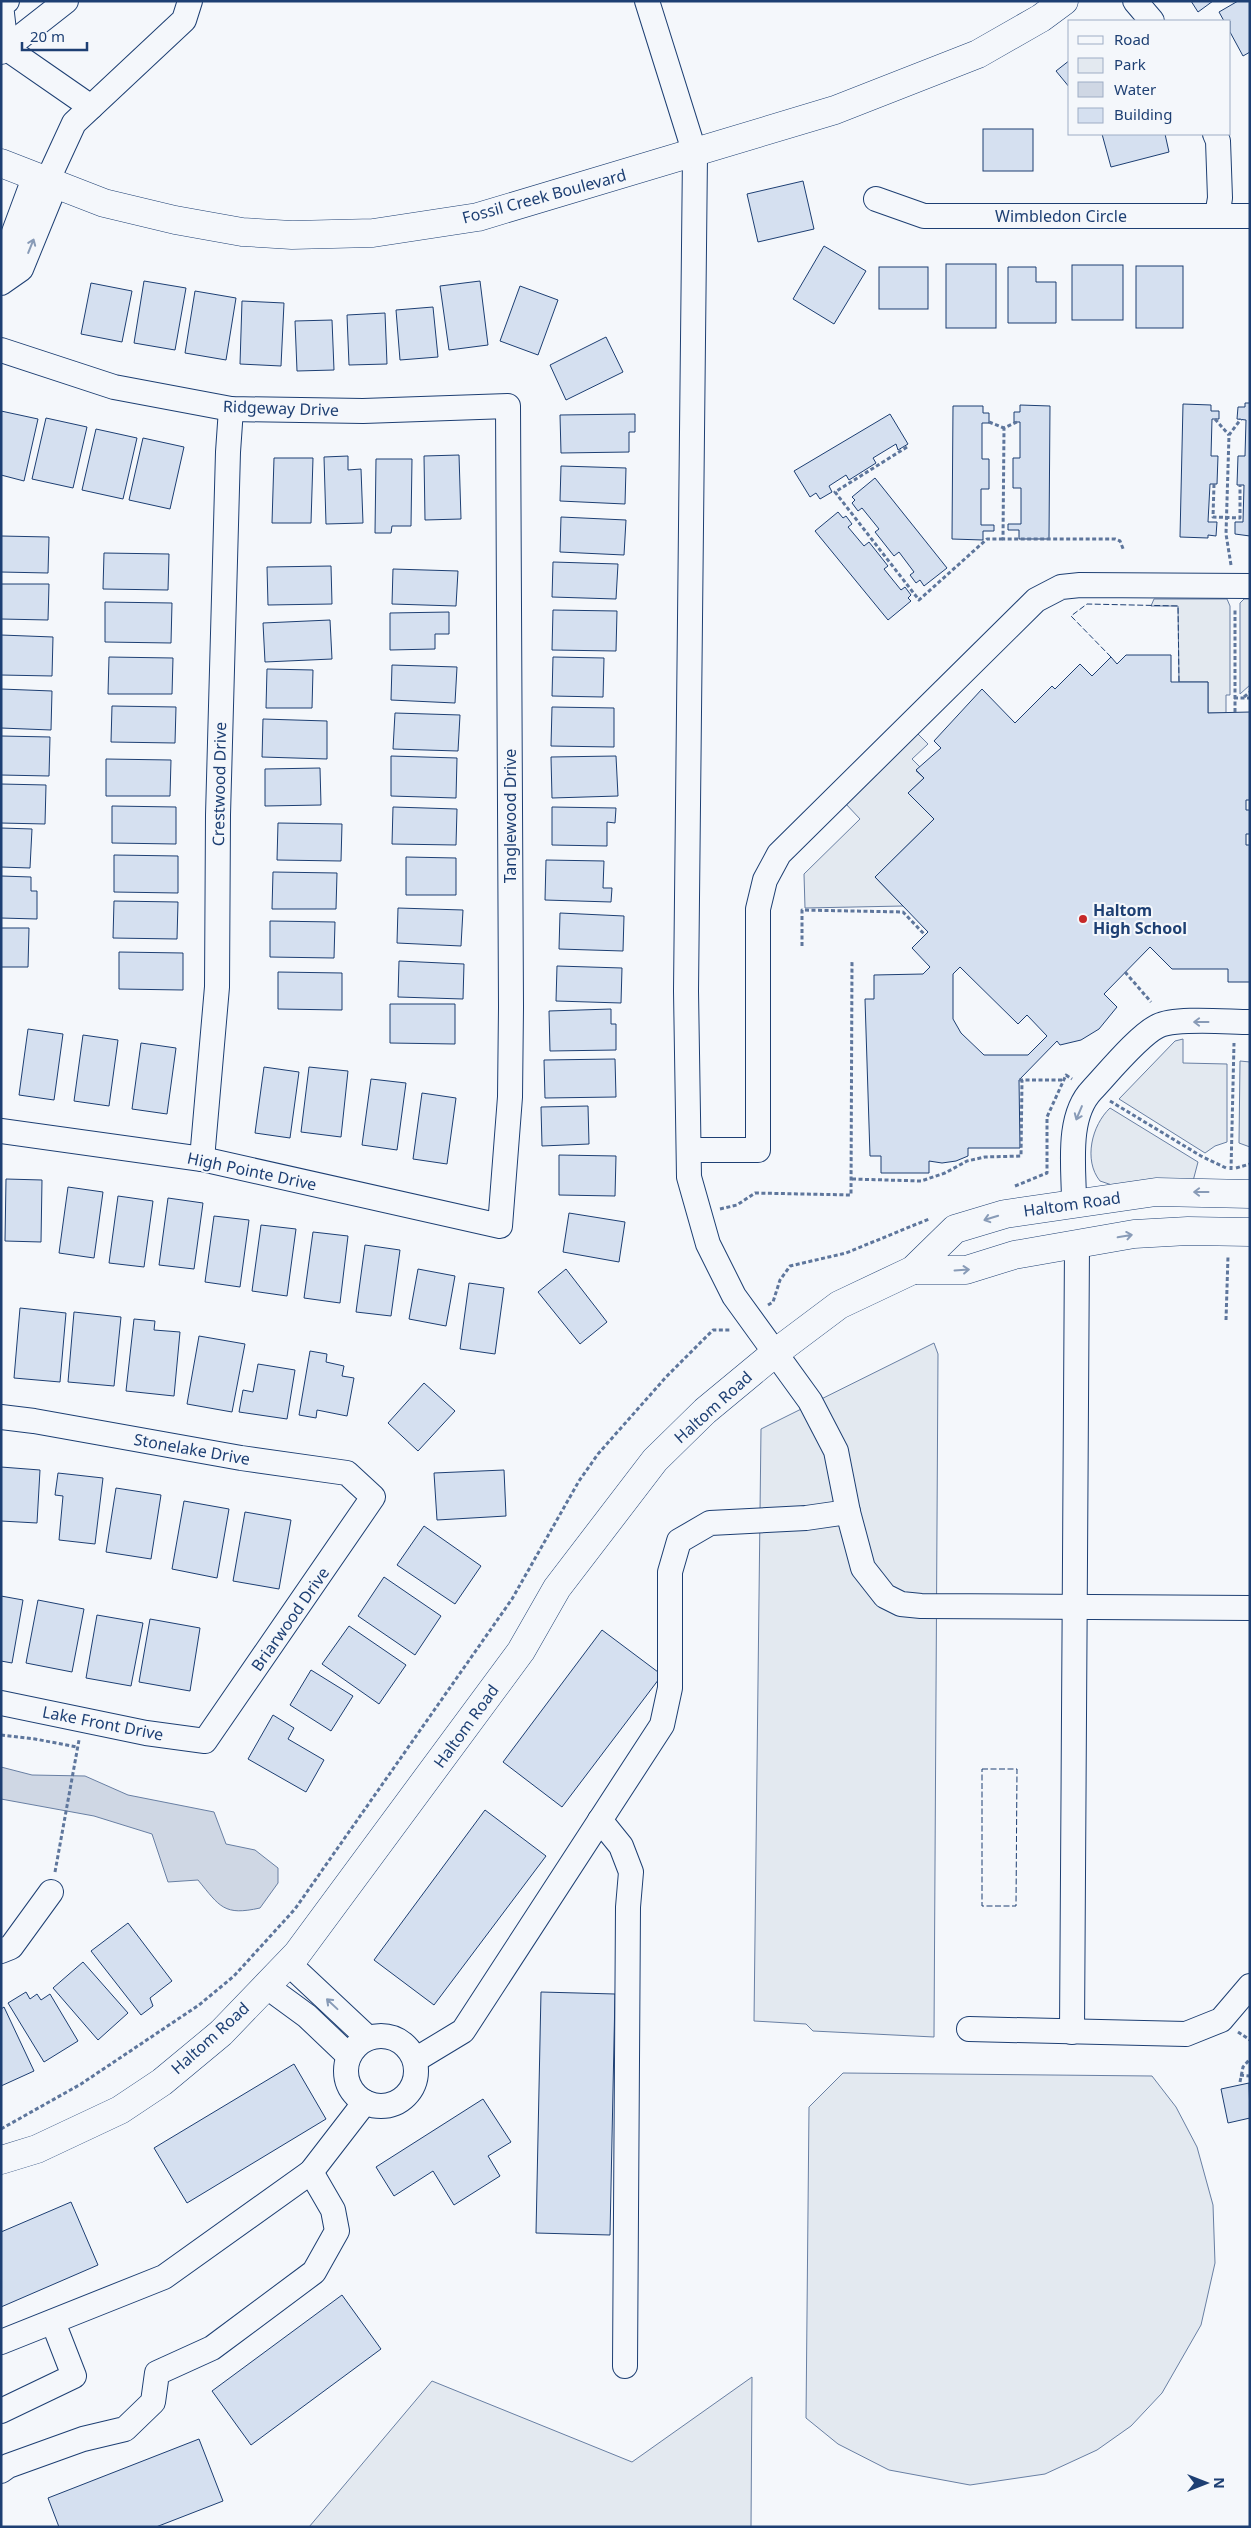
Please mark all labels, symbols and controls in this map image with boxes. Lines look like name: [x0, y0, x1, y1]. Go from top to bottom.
scale bar: [22, 20, 88, 52]
legend: [1068, 20, 1231, 135]
text: 20 m: [30, 26, 65, 46]
text: Road: [1114, 29, 1150, 49]
text: Park: [1114, 54, 1146, 74]
text: Water: [1114, 79, 1156, 99]
text: Building: [1114, 104, 1172, 124]
street label: Fossil Creek Boulevard: [460, 164, 628, 228]
street label: Wimbledon Circle: [995, 205, 1127, 227]
one-way arrow: [26, 239, 36, 254]
street label: Ridgeway Drive: [223, 395, 339, 421]
street label: Crestwood Drive: [207, 722, 231, 846]
street label: Tanglewood Drive: [499, 749, 521, 883]
place label: Haltom High School: [1093, 899, 1187, 939]
marker: Haltom High School: [1077, 913, 1089, 925]
one-way arrow: [1193, 1017, 1210, 1027]
one-way arrow: [1074, 1105, 1084, 1120]
street label: High Pointe Drive: [185, 1147, 319, 1195]
street label: Haltom Road: [1022, 1186, 1122, 1222]
one-way arrow: [1193, 1188, 1209, 1197]
one-way arrow: [984, 1213, 1000, 1223]
one-way arrow: [1116, 1230, 1132, 1240]
one-way arrow: [953, 1265, 969, 1274]
street label: Haltom Road: [669, 1366, 757, 1448]
street label: Stonelake Drive: [132, 1428, 252, 1470]
street label: Briarwood Drive: [246, 1563, 334, 1675]
street label: Haltom Road: [428, 1680, 504, 1772]
street label: Lake Front Drive: [41, 1700, 165, 1746]
street label: Haltom Road: [166, 1997, 254, 2079]
one-way arrow: [326, 1998, 338, 2010]
north arrow: [1181, 2458, 1231, 2508]
text: N: [1210, 2477, 1229, 2489]

